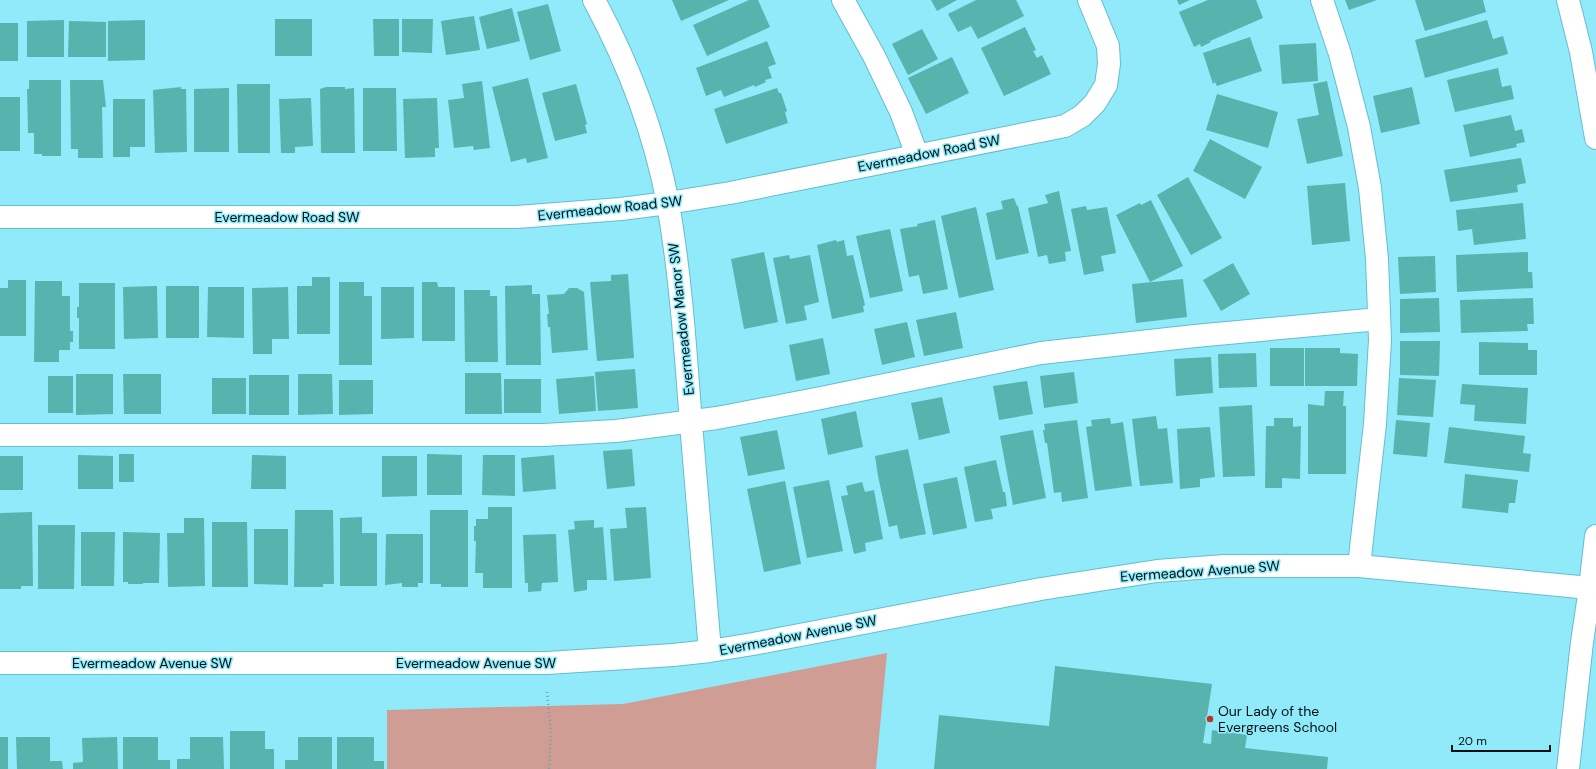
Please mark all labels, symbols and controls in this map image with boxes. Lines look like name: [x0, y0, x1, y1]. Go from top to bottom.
street label: Evermeadow Road SW: [856, 130, 1002, 176]
street label: Evermeadow Road SW: [537, 191, 684, 225]
street label: Evermeadow Road SW: [214, 208, 360, 226]
street label: Evermeadow Manor SW: [664, 241, 698, 396]
street label: Evermeadow Avenue SW: [1120, 556, 1281, 586]
street label: Evermeadow Avenue SW: [718, 611, 879, 659]
street label: Evermeadow Avenue SW: [72, 654, 232, 672]
street label: Evermeadow Avenue SW: [396, 654, 556, 672]
place label: Our Lady of the Evergreens School: [1218, 702, 1337, 736]
marker: Our Lady of the Evergreens School: [1205, 714, 1215, 724]
scale bar: [1452, 727, 1550, 753]
text: 20 m: [1458, 733, 1487, 749]

